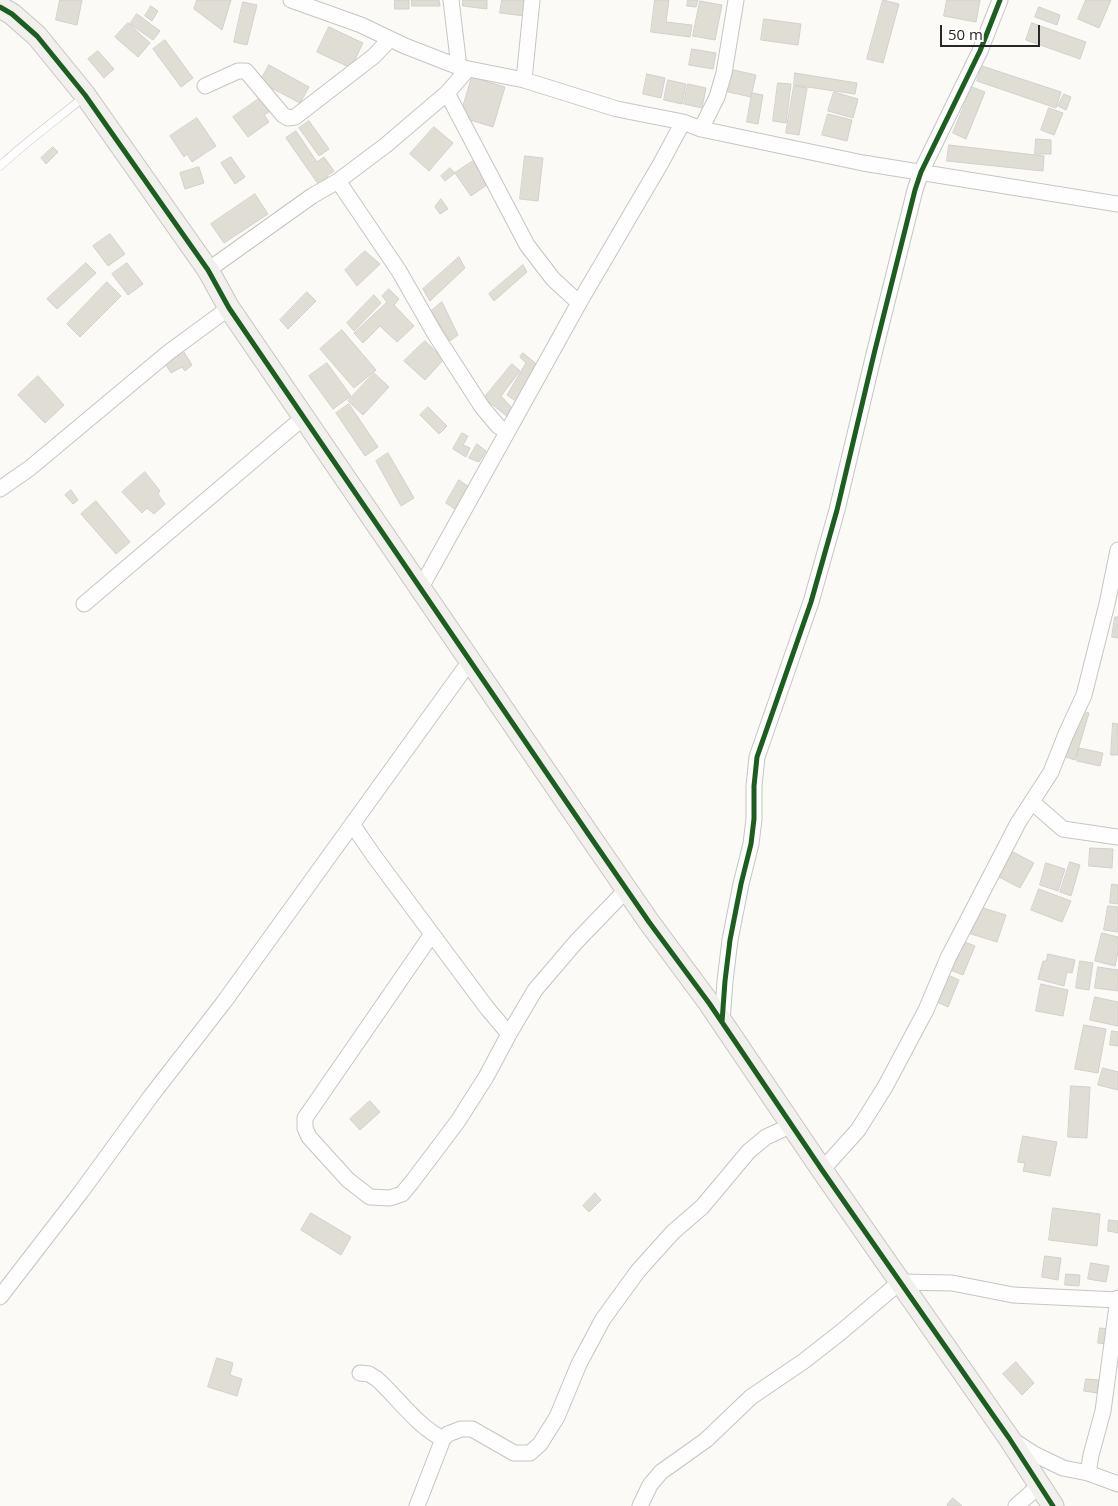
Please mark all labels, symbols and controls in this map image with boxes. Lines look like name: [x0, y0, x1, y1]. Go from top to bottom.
scale bar: [943, 15, 1043, 47]
text: 50 m: [948, 24, 983, 44]

